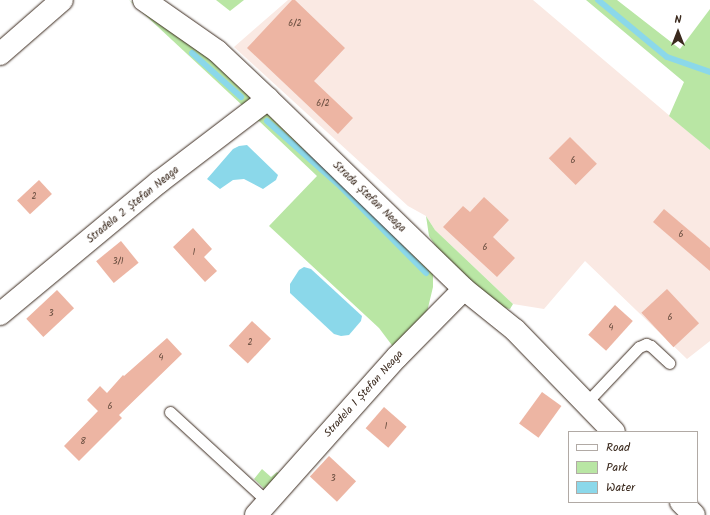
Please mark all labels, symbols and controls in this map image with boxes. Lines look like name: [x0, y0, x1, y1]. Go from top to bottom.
text: N: [675, 11, 681, 29]
north arrow: [658, 12, 698, 52]
house number: 6/2: [288, 19, 302, 29]
house number: 6/2: [316, 99, 330, 109]
house number: 6: [570, 156, 576, 166]
street label: Strada Ștefan Neaga: [330, 159, 408, 235]
street label: Stradela 2 Ștefan Neaga: [84, 164, 182, 246]
house number: 2: [31, 192, 37, 202]
house number: 6: [678, 230, 684, 240]
house number: 6: [482, 243, 488, 253]
house number: 1: [193, 248, 195, 258]
house number: 3/1: [112, 257, 124, 267]
house number: 3: [48, 309, 54, 319]
house number: 6: [667, 313, 673, 323]
house number: 4: [609, 323, 613, 333]
house number: 2: [247, 338, 253, 348]
street label: Stradela 1 Ștefan Neaga: [322, 348, 406, 440]
house number: 4: [159, 353, 163, 363]
house number: 6: [107, 402, 113, 412]
house number: 1: [385, 422, 387, 432]
legend: [568, 431, 698, 503]
house number: 8: [80, 437, 86, 447]
text: Road: [606, 438, 630, 457]
text: Park: [606, 458, 628, 477]
house number: 3: [330, 474, 336, 484]
text: Water: [606, 478, 635, 497]

